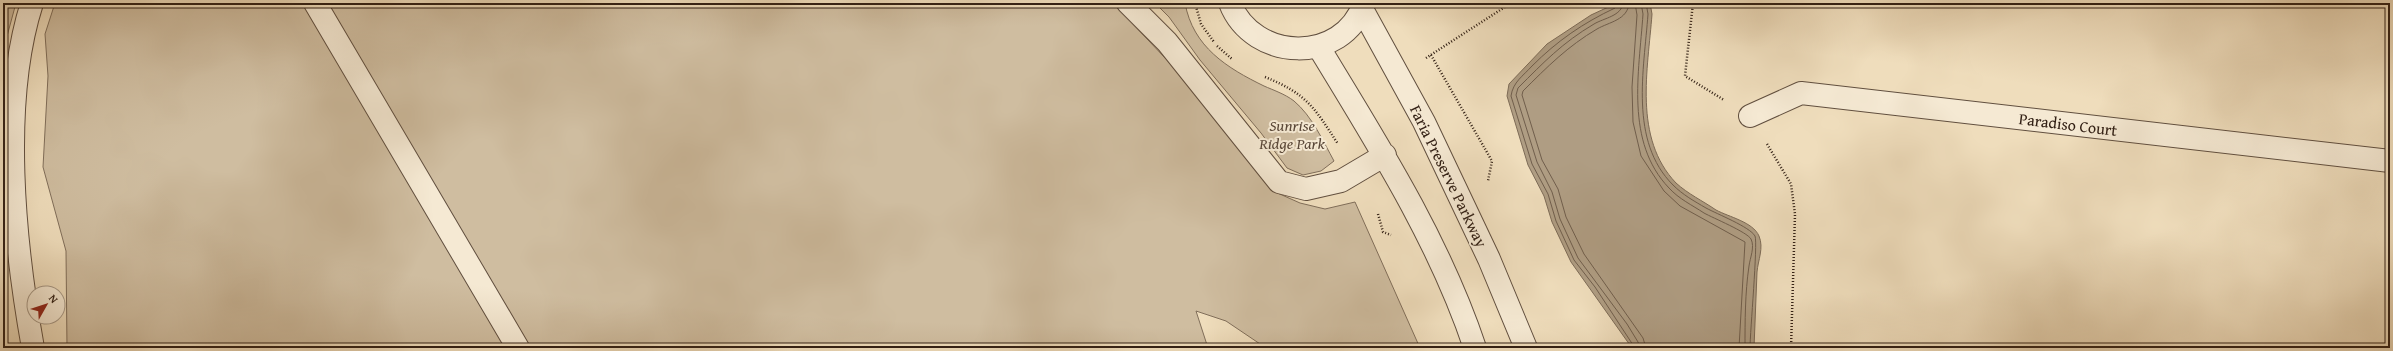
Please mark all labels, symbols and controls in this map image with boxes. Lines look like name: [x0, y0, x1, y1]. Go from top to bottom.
street label: Faria Preserve Parkway: [1404, 101, 1494, 251]
street label: Paradiso Court: [2017, 106, 2119, 142]
park label: Sunrise Ridge Park: [1258, 113, 1326, 155]
north arrow: [26, 285, 66, 325]
text: N: [45, 291, 63, 307]

